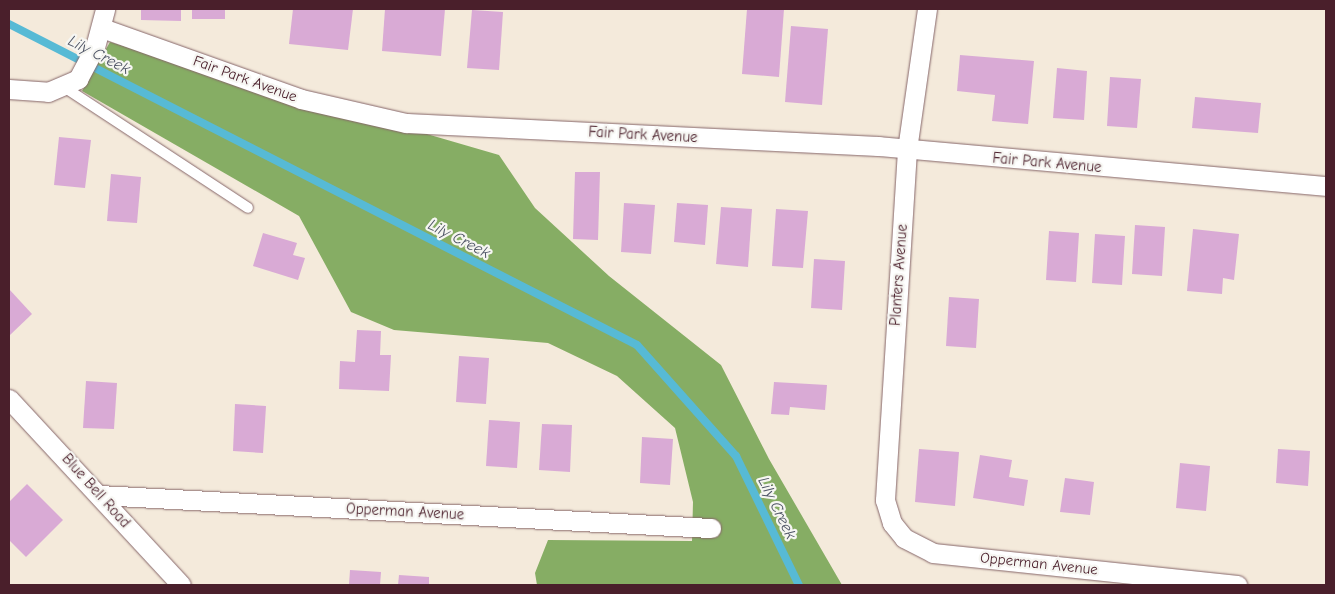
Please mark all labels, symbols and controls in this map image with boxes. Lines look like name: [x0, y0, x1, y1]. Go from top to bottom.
water label: Lily Creek: [65, 31, 133, 79]
street label: Fair Park Avenue: [191, 52, 299, 106]
street label: Fair Park Avenue: [588, 123, 698, 147]
street label: Fair Park Avenue: [992, 149, 1102, 177]
water label: Lily Creek: [425, 215, 493, 263]
street label: Planters Avenue: [886, 224, 912, 326]
street label: Blue Bell Road: [58, 450, 134, 532]
water label: Lily Creek: [754, 474, 800, 542]
street label: Opperman Avenue: [346, 500, 464, 524]
street label: Opperman Avenue: [979, 549, 1099, 579]

